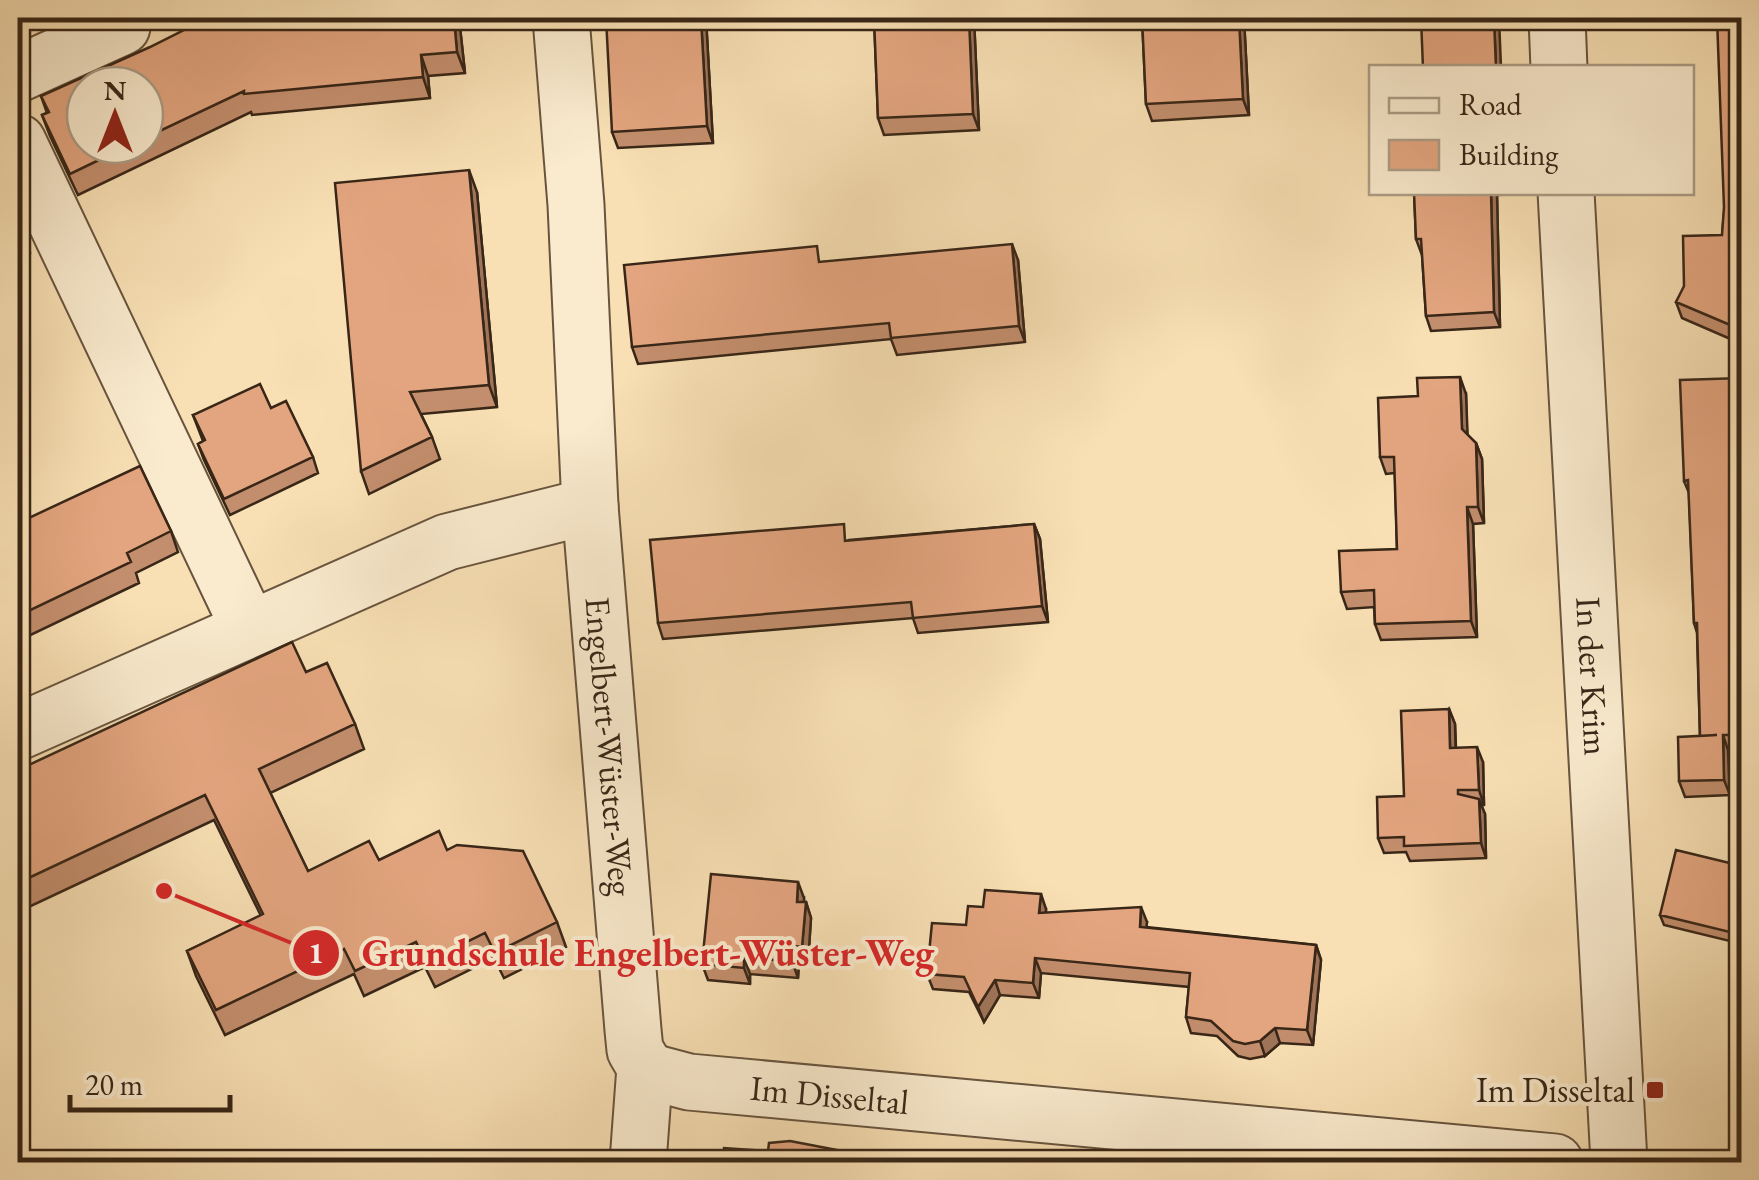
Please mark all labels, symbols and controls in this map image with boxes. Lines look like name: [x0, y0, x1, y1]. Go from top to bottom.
north arrow: [65, 65, 165, 165]
legend: [1369, 65, 1694, 195]
text: N: [104, 72, 127, 108]
text: Road: [1459, 85, 1523, 124]
text: Building: [1459, 135, 1559, 174]
street label: Engelbert-Wüster-Weg: [576, 595, 645, 898]
street label: In der Krim: [1566, 596, 1620, 757]
callout: Grundschule Engelbert-Wüster-Weg: [291, 919, 954, 987]
text: Grundschule Engelbert-Wüster-Weg: [362, 928, 935, 977]
text: 1: [308, 933, 324, 972]
scale bar: [70, 1050, 230, 1112]
text: 20 m: [85, 1065, 143, 1104]
street label: Im Disseltal: [748, 1065, 911, 1124]
place label: Im Disseltal: [1476, 1067, 1635, 1112]
marker: Im Disseltal: [1644, 1079, 1666, 1101]

